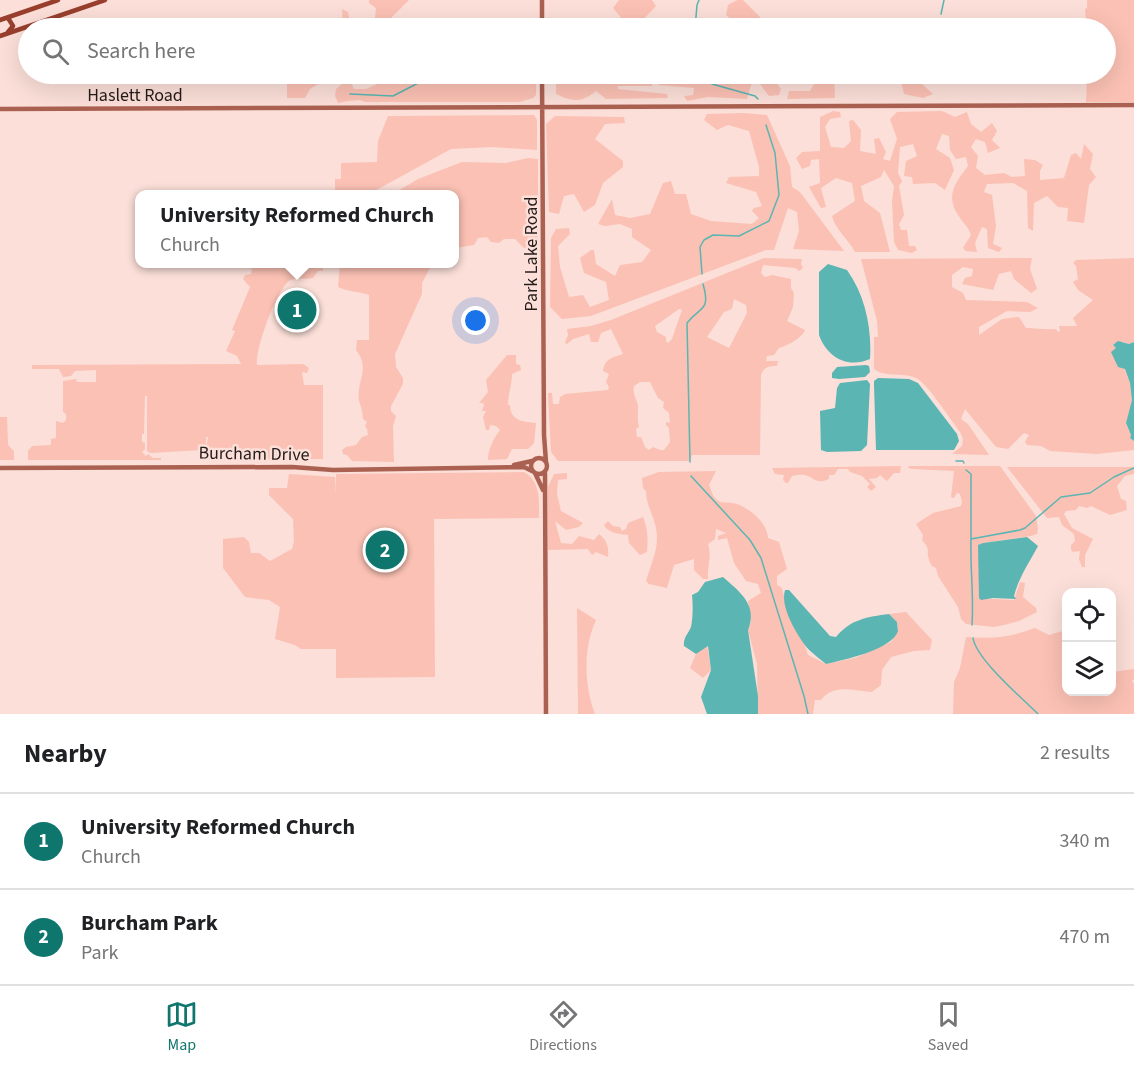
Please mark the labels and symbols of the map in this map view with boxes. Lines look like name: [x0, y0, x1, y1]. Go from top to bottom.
street label: Haslett Road: [87, 83, 183, 108]
street label: Park Lake Road: [519, 197, 544, 311]
pin: 1: [278, 288, 316, 332]
your location: [461, 306, 490, 335]
street label: Burcham Drive: [198, 441, 310, 467]
pin: 2: [366, 528, 404, 572]

